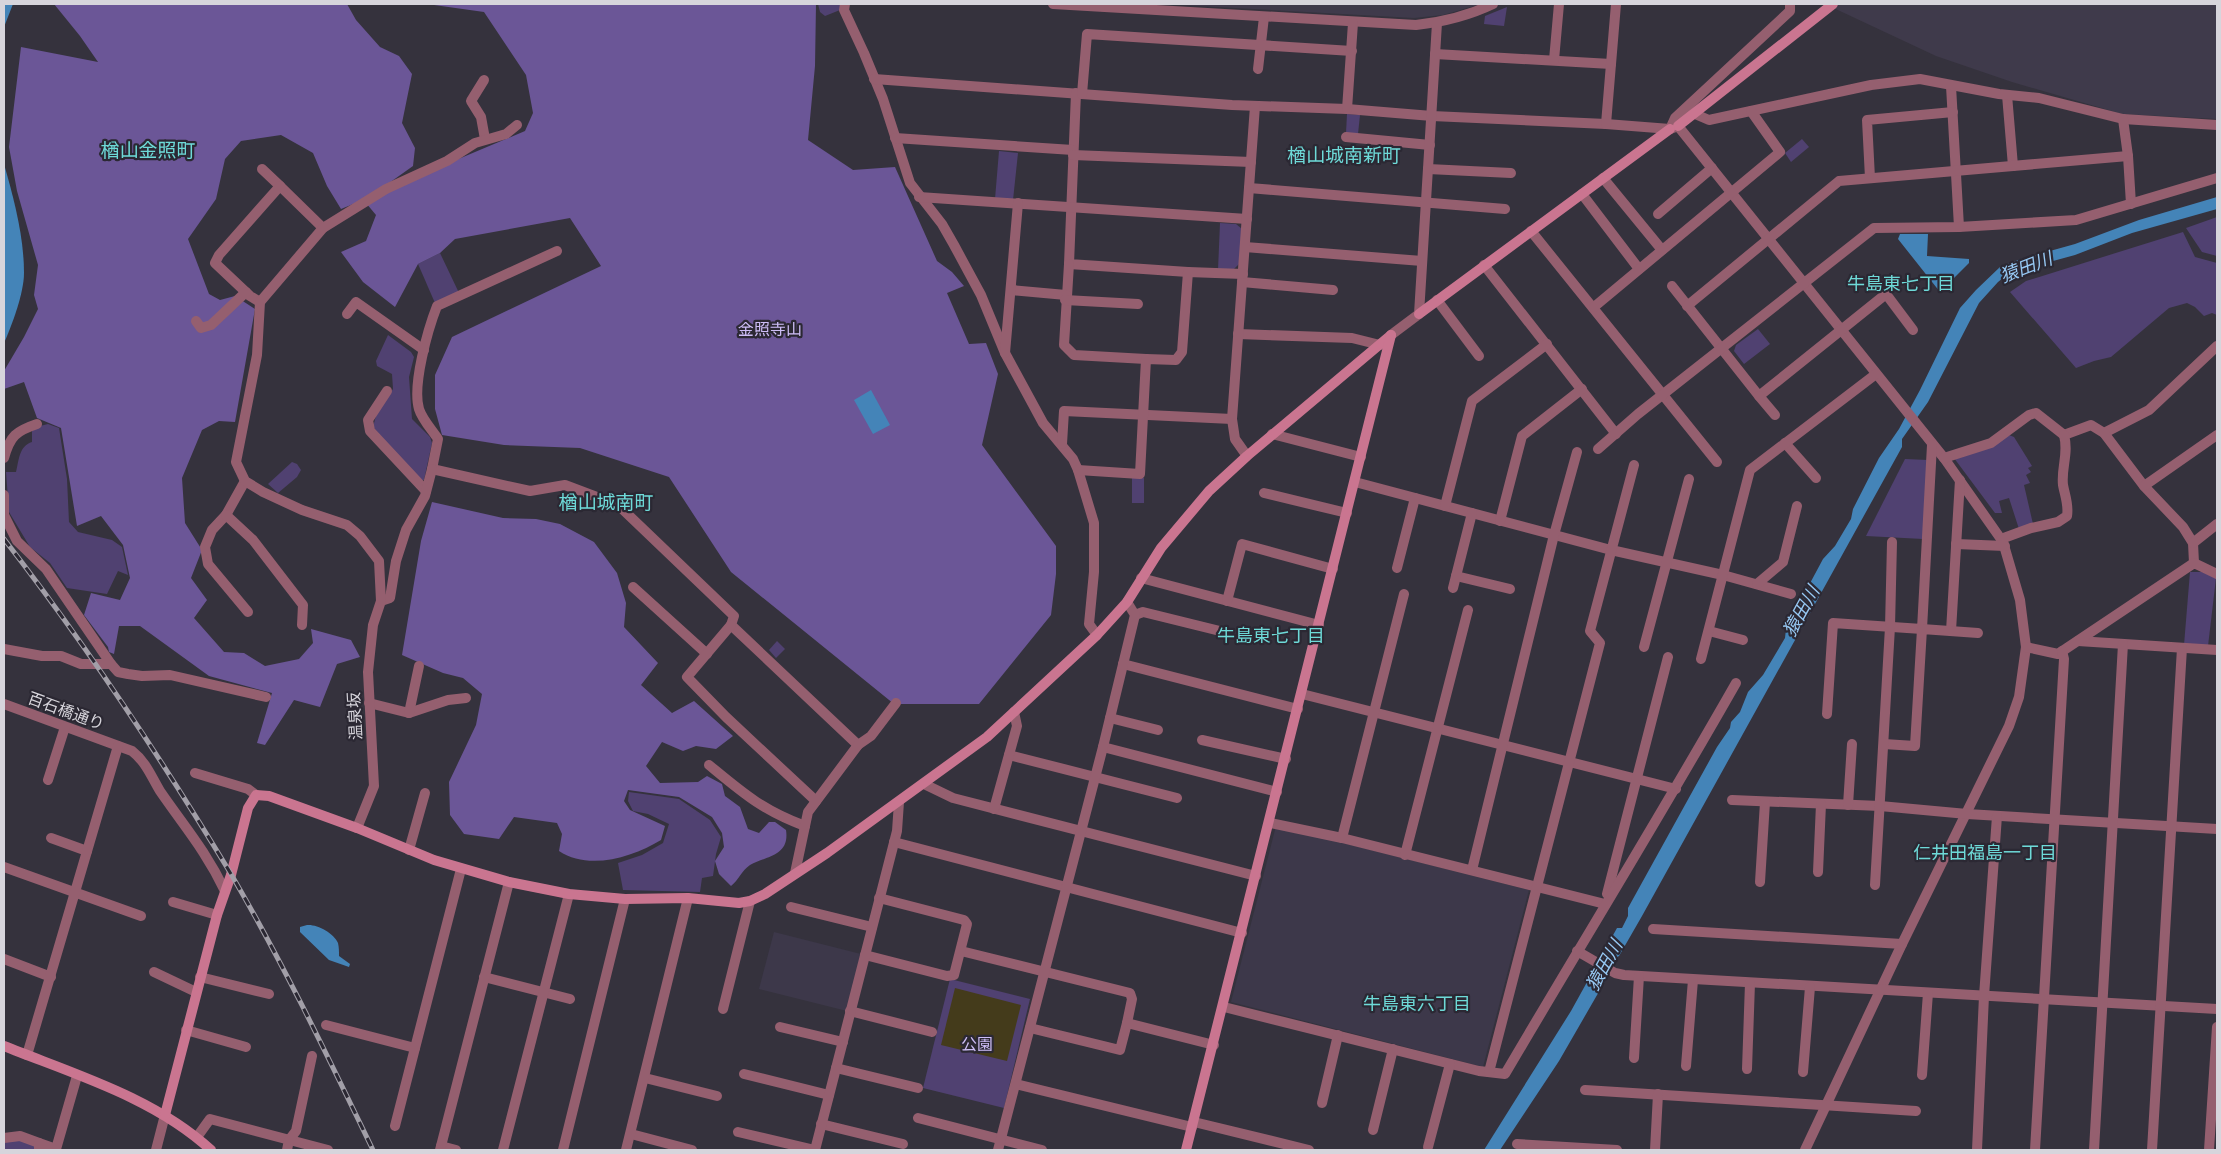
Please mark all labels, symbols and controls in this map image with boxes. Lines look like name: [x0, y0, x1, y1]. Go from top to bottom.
district label: 楢山金照町: [100, 139, 196, 161]
district label: 楢山城南新町: [1287, 144, 1401, 166]
water label: 猿田川: [1997, 247, 2057, 286]
district label: 牛島東七丁目: [1847, 273, 1955, 294]
park label: 金照寺山: [738, 320, 802, 339]
district label: 楢山城南町: [558, 491, 654, 513]
water label: 猿田川: [1779, 581, 1824, 640]
district label: 牛島東七丁目: [1217, 625, 1325, 646]
street label: 百石橋通り: [25, 688, 107, 734]
street label: 温泉坂: [344, 692, 366, 740]
district label: 仁井田福島一丁目: [1913, 842, 2057, 863]
water label: 猿田川: [1582, 935, 1627, 994]
district label: 牛島東六丁目: [1363, 993, 1471, 1014]
park label: 公園: [961, 1035, 993, 1054]

